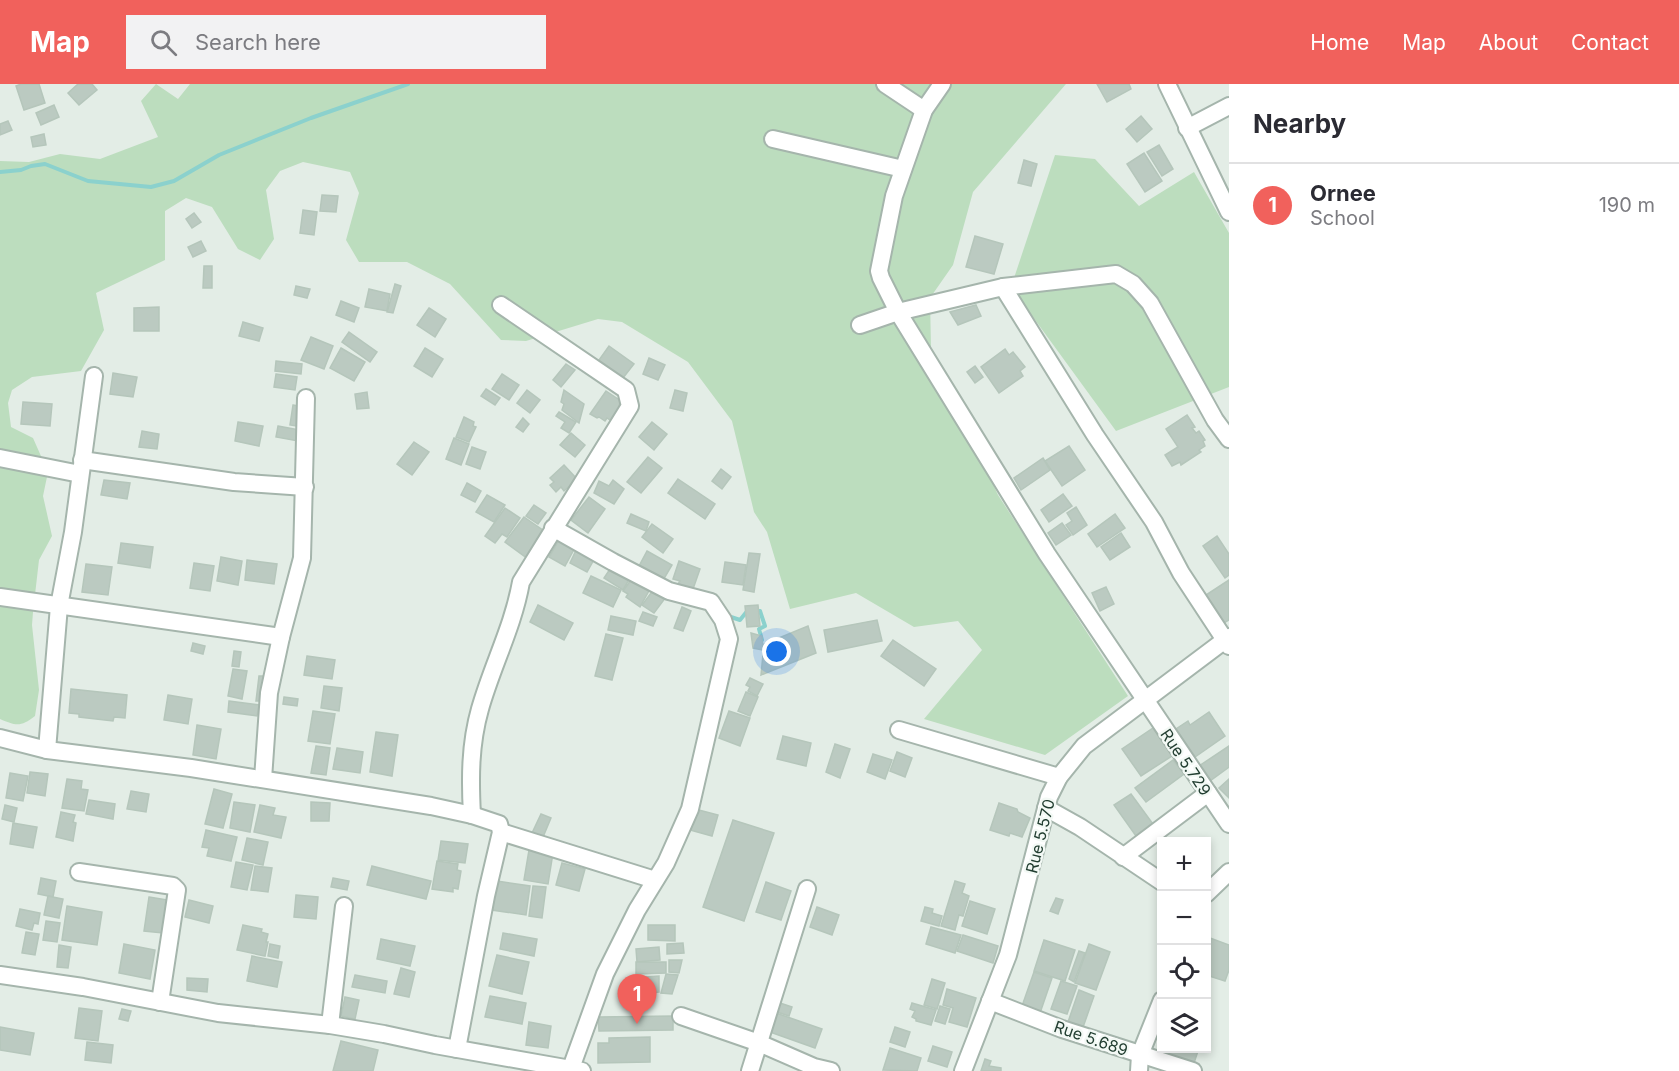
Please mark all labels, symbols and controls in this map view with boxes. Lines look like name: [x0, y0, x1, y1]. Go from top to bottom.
search box: [126, 15, 546, 69]
text: Map: [30, 25, 90, 59]
icon: search: [147, 26, 180, 59]
text: Search here: [195, 29, 321, 55]
text: Home: [1310, 30, 1369, 55]
text: Map: [1402, 30, 1446, 55]
text: About: [1479, 30, 1538, 55]
text: Contact: [1571, 30, 1649, 55]
text: Nearby: [1253, 108, 1346, 139]
text: Ornee: [1310, 180, 1376, 206]
text: 1: [1268, 193, 1277, 217]
text: 190 m: [1599, 193, 1655, 217]
text: School: [1310, 206, 1375, 230]
your location: [762, 637, 791, 666]
street label: Rue 5.729: [1156, 725, 1216, 799]
street label: Rue 5.570: [1021, 797, 1059, 875]
map controls: [1157, 837, 1211, 1053]
button: +: [1157, 837, 1211, 891]
button: −: [1157, 891, 1211, 945]
button: locate: [1157, 945, 1211, 999]
pin: 1: [618, 974, 656, 1024]
button: layers: [1157, 999, 1211, 1053]
street label: Rue 5.689: [1051, 1016, 1131, 1060]

